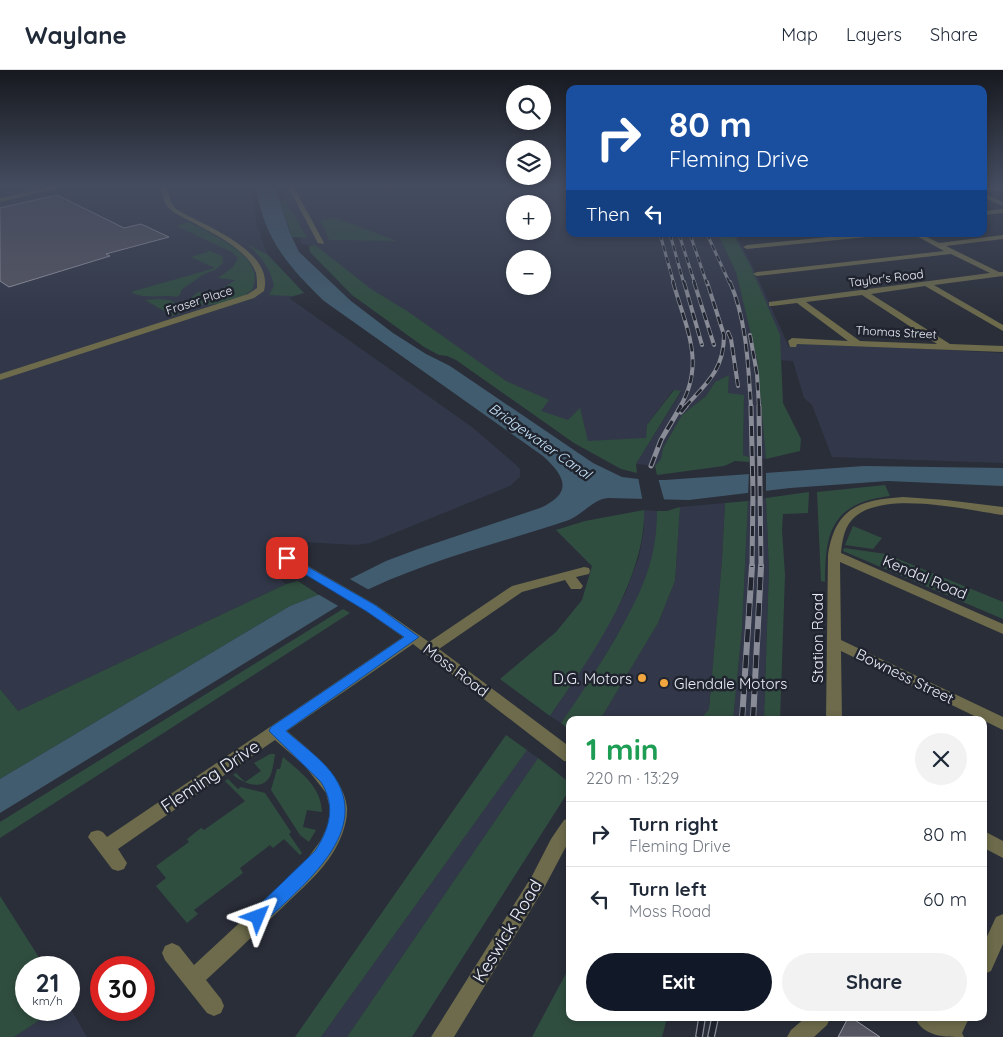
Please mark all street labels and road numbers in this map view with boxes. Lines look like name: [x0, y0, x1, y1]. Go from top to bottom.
street label: Taylor's Road: [848, 266, 924, 290]
street label: Fraser Place: [164, 282, 234, 318]
street label: Thomas Street: [855, 322, 937, 342]
street label: Kendal Road: [880, 551, 970, 603]
street label: Station Road: [808, 593, 827, 683]
street label: Moss Road: [420, 639, 492, 701]
street label: Bowness Street: [853, 644, 957, 708]
street label: Fleming Drive: [156, 734, 264, 818]
street label: Keswick Road: [467, 875, 547, 987]

